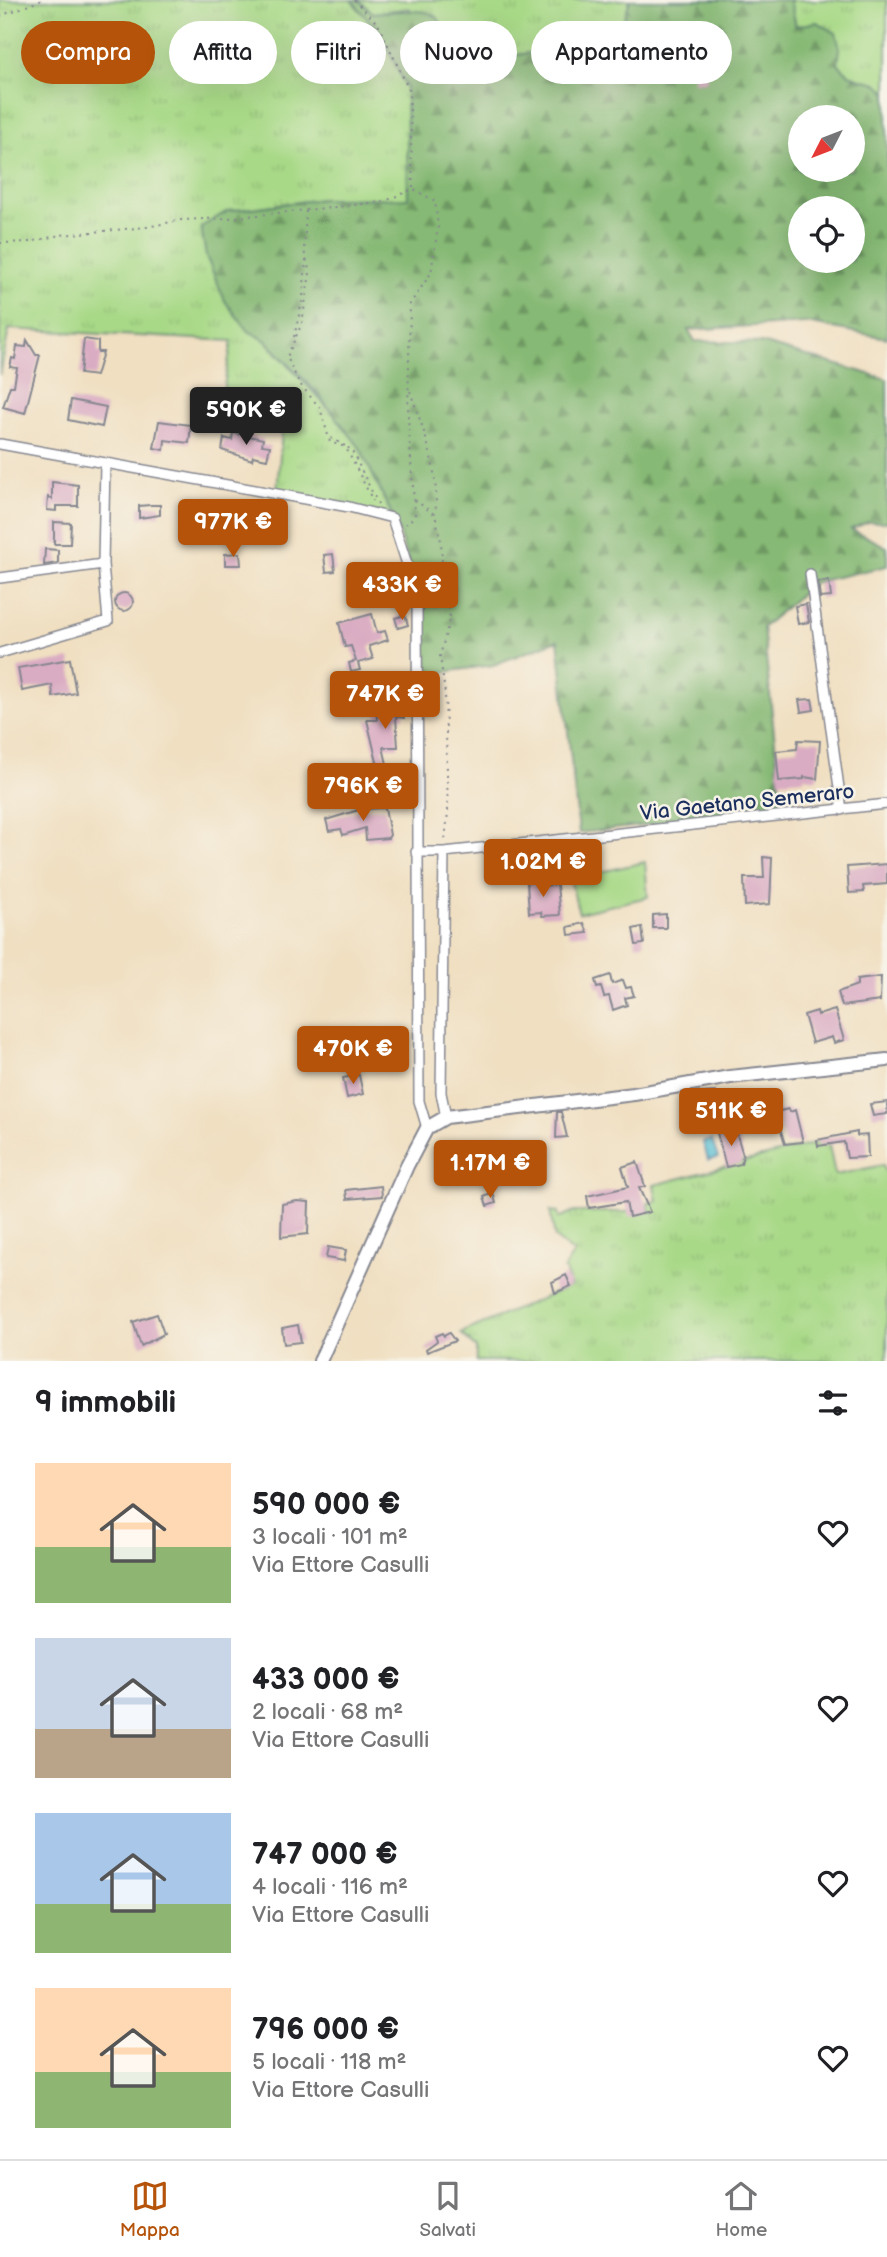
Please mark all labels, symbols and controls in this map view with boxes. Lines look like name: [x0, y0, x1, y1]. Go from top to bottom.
chip: Compra: [21, 21, 155, 84]
chip: Affitta: [169, 21, 277, 84]
chip: Filtri: [291, 21, 386, 84]
chip: Nuovo: [400, 21, 517, 84]
chip: Appartamento: [531, 21, 732, 84]
north arrow: [788, 105, 864, 182]
map controls: [788, 105, 865, 273]
button: locate: [788, 196, 865, 273]
pin: 590K €: [189, 388, 303, 447]
text: 590K €: [206, 396, 286, 424]
pin: 977K €: [176, 500, 290, 559]
text: 977K €: [194, 508, 272, 536]
pin: 433K €: [345, 562, 459, 622]
text: 433K €: [362, 571, 442, 599]
pin: 747K €: [328, 672, 442, 731]
text: 747K €: [346, 680, 424, 708]
pin: 796K €: [306, 764, 420, 823]
text: 796K €: [323, 772, 403, 800]
street label: Via Gaetano Semeraro: [639, 779, 856, 826]
pin: 1.02M €: [478, 839, 608, 899]
text: 1.02M €: [500, 848, 586, 876]
pin: 470K €: [296, 1026, 410, 1086]
text: 470K €: [313, 1035, 393, 1063]
pin: 511K €: [674, 1088, 788, 1148]
text: 511K €: [695, 1097, 767, 1125]
pin: 1.17M €: [425, 1140, 555, 1200]
text: 1.17M €: [450, 1149, 530, 1177]
icon: filters: [814, 1384, 852, 1422]
text: 9 immobili: [35, 1385, 176, 1421]
text: 590 000 €: [252, 1487, 400, 1523]
icon: home: [91, 1491, 175, 1575]
icon: heart: [814, 1514, 852, 1552]
text: 3 locali · 101 m²: [252, 1523, 408, 1551]
text: Via Ettore Casulli: [252, 1551, 429, 1579]
text: 433 000 €: [252, 1662, 400, 1698]
icon: home: [91, 1666, 175, 1750]
icon: heart: [814, 1689, 852, 1727]
text: 2 locali · 68 m²: [252, 1698, 403, 1726]
text: Via Ettore Casulli: [252, 1726, 429, 1754]
text: 747 000 €: [252, 1837, 398, 1873]
icon: home: [91, 1841, 175, 1925]
icon: heart: [814, 1864, 852, 1902]
text: 4 locali · 116 m²: [252, 1873, 408, 1901]
text: Via Ettore Casulli: [252, 1901, 429, 1929]
text: 796 000 €: [252, 2012, 399, 2048]
icon: home: [91, 2016, 175, 2100]
icon: heart: [814, 2039, 852, 2077]
text: 5 locali · 118 m²: [252, 2048, 407, 2076]
text: Via Ettore Casulli: [252, 2076, 429, 2104]
tab: Mappa: [120, 2177, 180, 2242]
tab: Salvati: [419, 2177, 476, 2242]
tab: Home: [715, 2177, 767, 2242]

